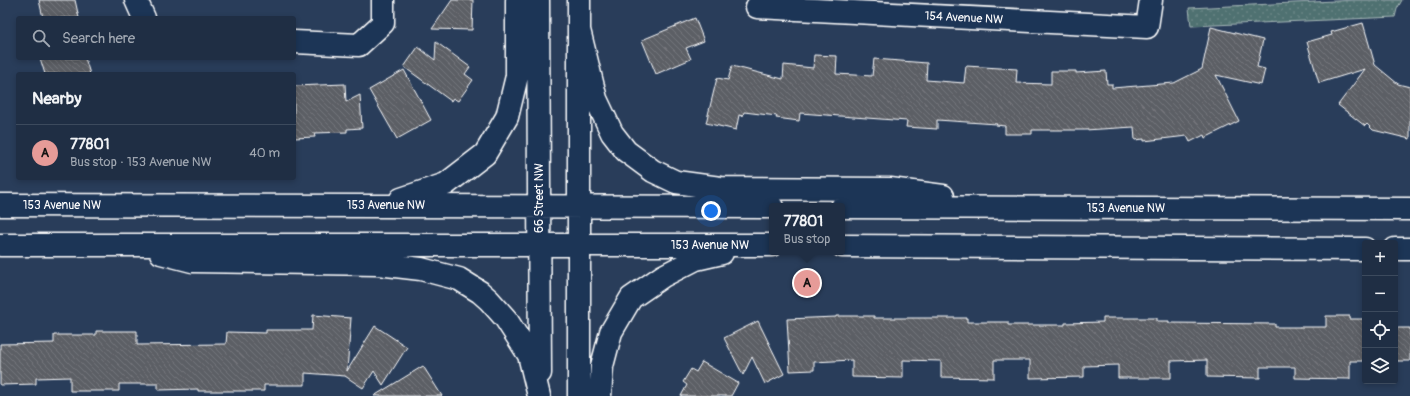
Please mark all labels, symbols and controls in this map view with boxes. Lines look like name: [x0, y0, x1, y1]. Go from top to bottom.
street label: 154 Avenue NW: [924, 8, 1004, 28]
search box: [16, 16, 296, 60]
icon: search: [30, 27, 52, 49]
text: Search here: [62, 29, 135, 48]
text: Nearby: [32, 88, 81, 109]
text: 77801: [70, 135, 110, 154]
text: A: [41, 145, 49, 161]
text: 40 m: [249, 145, 280, 161]
text: Bus stop · 153 Avenue NW: [70, 154, 212, 170]
street label: 66 Street NW: [532, 163, 547, 233]
street label: 153 Avenue NW: [23, 198, 101, 213]
street label: 153 Avenue NW: [347, 198, 425, 213]
your location: [701, 201, 721, 221]
street label: 153 Avenue NW: [1087, 201, 1165, 216]
popup: [769, 203, 845, 255]
text: 77801: [784, 212, 823, 231]
text: Bus stop: [784, 231, 830, 247]
street label: 153 Avenue NW: [671, 238, 749, 253]
map controls: [1362, 240, 1398, 384]
button: +: [1362, 240, 1398, 276]
pin: A: [794, 268, 820, 298]
button: −: [1362, 276, 1398, 312]
button: locate: [1362, 312, 1398, 348]
button: layers: [1362, 348, 1398, 384]

